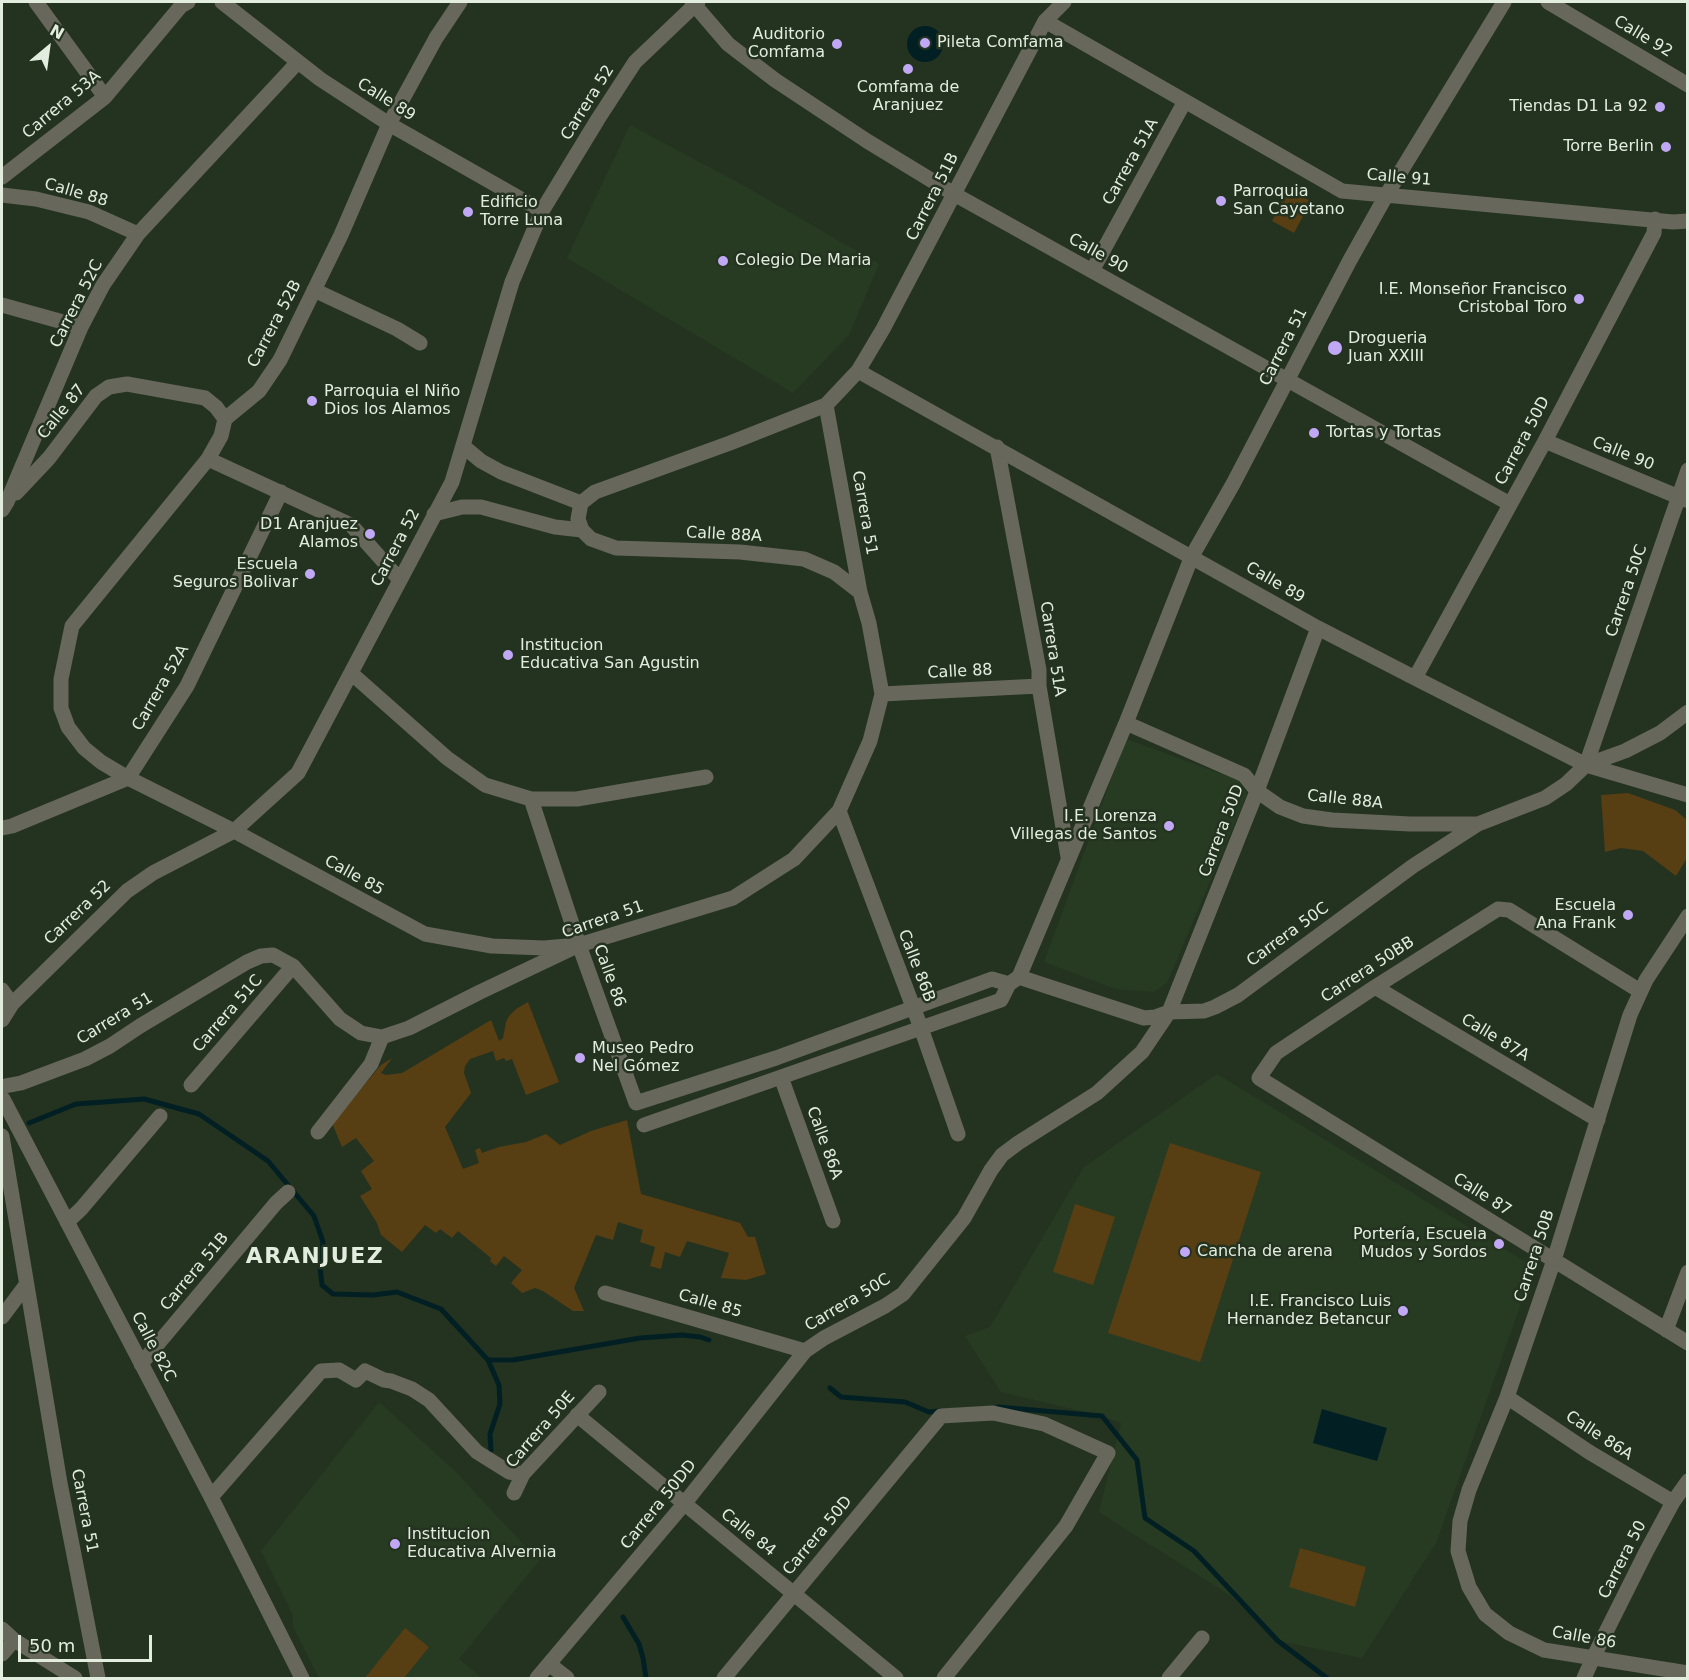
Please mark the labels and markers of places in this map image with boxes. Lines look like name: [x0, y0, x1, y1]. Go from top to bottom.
place label: Auditorio Comfama: [748, 25, 825, 63]
place label: Pileta Comfama: [937, 33, 1064, 53]
marker: Pileta Comfama: [918, 36, 932, 50]
marker: Auditorio Comfama: [830, 37, 844, 51]
marker: Comfama de Aranjuez: [901, 62, 915, 76]
place label: Comfama de Aranjuez: [857, 78, 959, 116]
place label: Tiendas D1 La 92: [1509, 97, 1648, 117]
marker: Tiendas D1 La 92: [1653, 100, 1667, 114]
place label: Torre Berlin: [1563, 137, 1654, 157]
marker: Torre Berlin: [1659, 140, 1673, 154]
place label: Parroquia San Cayetano: [1233, 182, 1344, 220]
place label: Edificio Torre Luna: [480, 193, 563, 231]
marker: Parroquia San Cayetano: [1214, 194, 1228, 208]
marker: Edificio Torre Luna: [461, 205, 475, 219]
place label: Colegio De Maria: [735, 251, 871, 271]
marker: Colegio De Maria: [716, 254, 730, 268]
place label: I.E. Monseñor Francisco Cristobal Toro: [1379, 280, 1567, 318]
marker: I.E. Monseñor Francisco Cristobal Toro: [1572, 292, 1586, 306]
place label: Drogueria Juan XXIII: [1348, 329, 1427, 367]
marker: Drogueria Juan XXIII: [1326, 339, 1344, 357]
place label: Parroquia el Niño Dios los Alamos: [324, 382, 460, 420]
marker: Parroquia el Niño Dios los Alamos: [305, 394, 319, 408]
place label: Tortas y Tortas: [1326, 423, 1441, 443]
marker: Tortas y Tortas: [1307, 426, 1321, 440]
place label: D1 Aranjuez Alamos: [260, 515, 358, 553]
marker: D1 Aranjuez Alamos: [363, 527, 377, 541]
place label: Escuela Seguros Bolivar: [173, 555, 298, 593]
marker: Escuela Seguros Bolivar: [303, 567, 317, 581]
place label: Institucion Educativa San Agustin: [520, 636, 700, 674]
marker: Institucion Educativa San Agustin: [501, 648, 515, 662]
place label: I.E. Lorenza Villegas de Santos: [1010, 807, 1157, 845]
marker: I.E. Lorenza Villegas de Santos: [1162, 819, 1176, 833]
place label: Escuela Ana Frank: [1536, 896, 1616, 934]
marker: Escuela Ana Frank: [1621, 908, 1635, 922]
place label: Museo Pedro Nel Gómez: [592, 1039, 694, 1077]
marker: Museo Pedro Nel Gómez: [573, 1051, 587, 1065]
place label: Portería, Escuela Mudos y Sordos: [1353, 1225, 1487, 1263]
marker: Portería, Escuela Mudos y Sordos: [1492, 1237, 1506, 1251]
place label: Cancha de arena: [1197, 1242, 1333, 1262]
marker: Cancha de arena: [1178, 1245, 1192, 1259]
place label: I.E. Francisco Luis Hernandez Betancur: [1227, 1292, 1391, 1330]
marker: I.E. Francisco Luis Hernandez Betancur: [1396, 1304, 1410, 1318]
place label: Institucion Educativa Alvernia: [407, 1525, 556, 1563]
marker: Institucion Educativa Alvernia: [388, 1537, 402, 1551]

